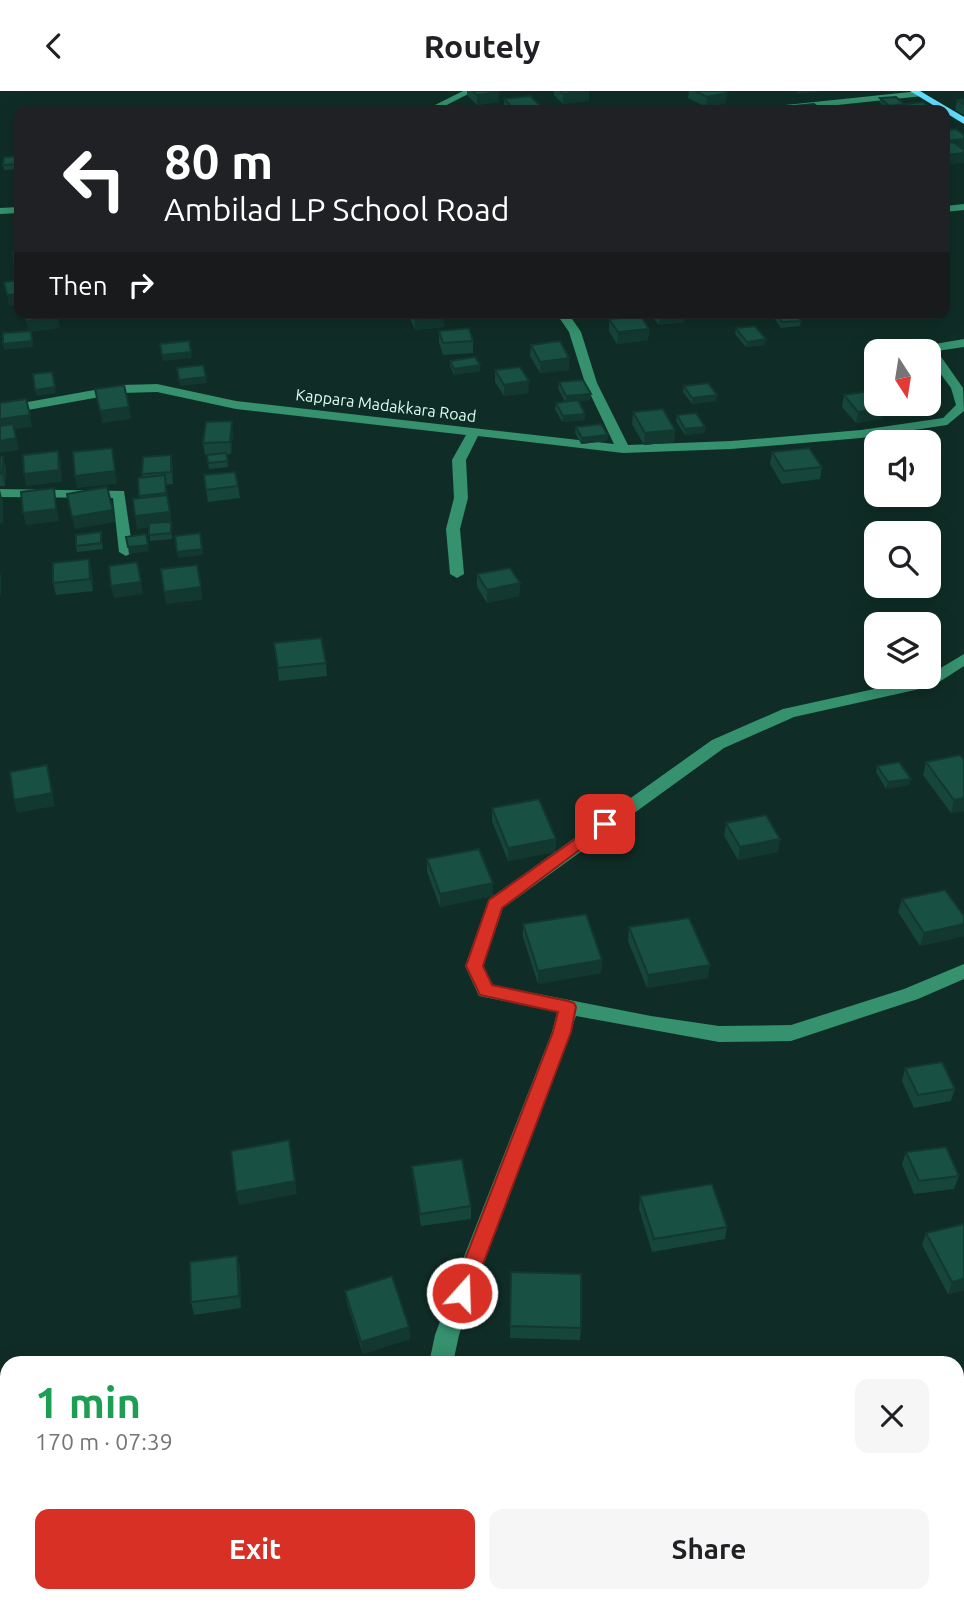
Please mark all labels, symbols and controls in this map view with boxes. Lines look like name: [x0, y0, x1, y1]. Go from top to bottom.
icon: back: [35, 27, 73, 65]
icon: heart: [891, 27, 929, 65]
text: Routely: [424, 28, 540, 64]
icon: left: [49, 133, 140, 224]
text: 80 m: [164, 133, 273, 188]
text: Ambilad LP School Road: [164, 191, 509, 227]
icon: right: [122, 266, 160, 304]
text: Then: [49, 271, 108, 300]
north arrow: [864, 339, 942, 417]
map controls: [864, 339, 941, 689]
street label: Kappara Madakkara Road: [295, 385, 477, 425]
button: sound: [864, 430, 941, 507]
button: search: [864, 521, 941, 598]
button: layers: [864, 612, 941, 689]
pin: [575, 794, 635, 854]
icon: arrive: [586, 805, 624, 843]
position arrow: [425, 1256, 499, 1330]
text: 1 min: [35, 1379, 141, 1426]
button: close: [855, 1379, 929, 1453]
text: 170 m · 07:39: [35, 1429, 173, 1454]
button: Exit: [35, 1509, 475, 1589]
button: Share: [489, 1509, 929, 1589]

